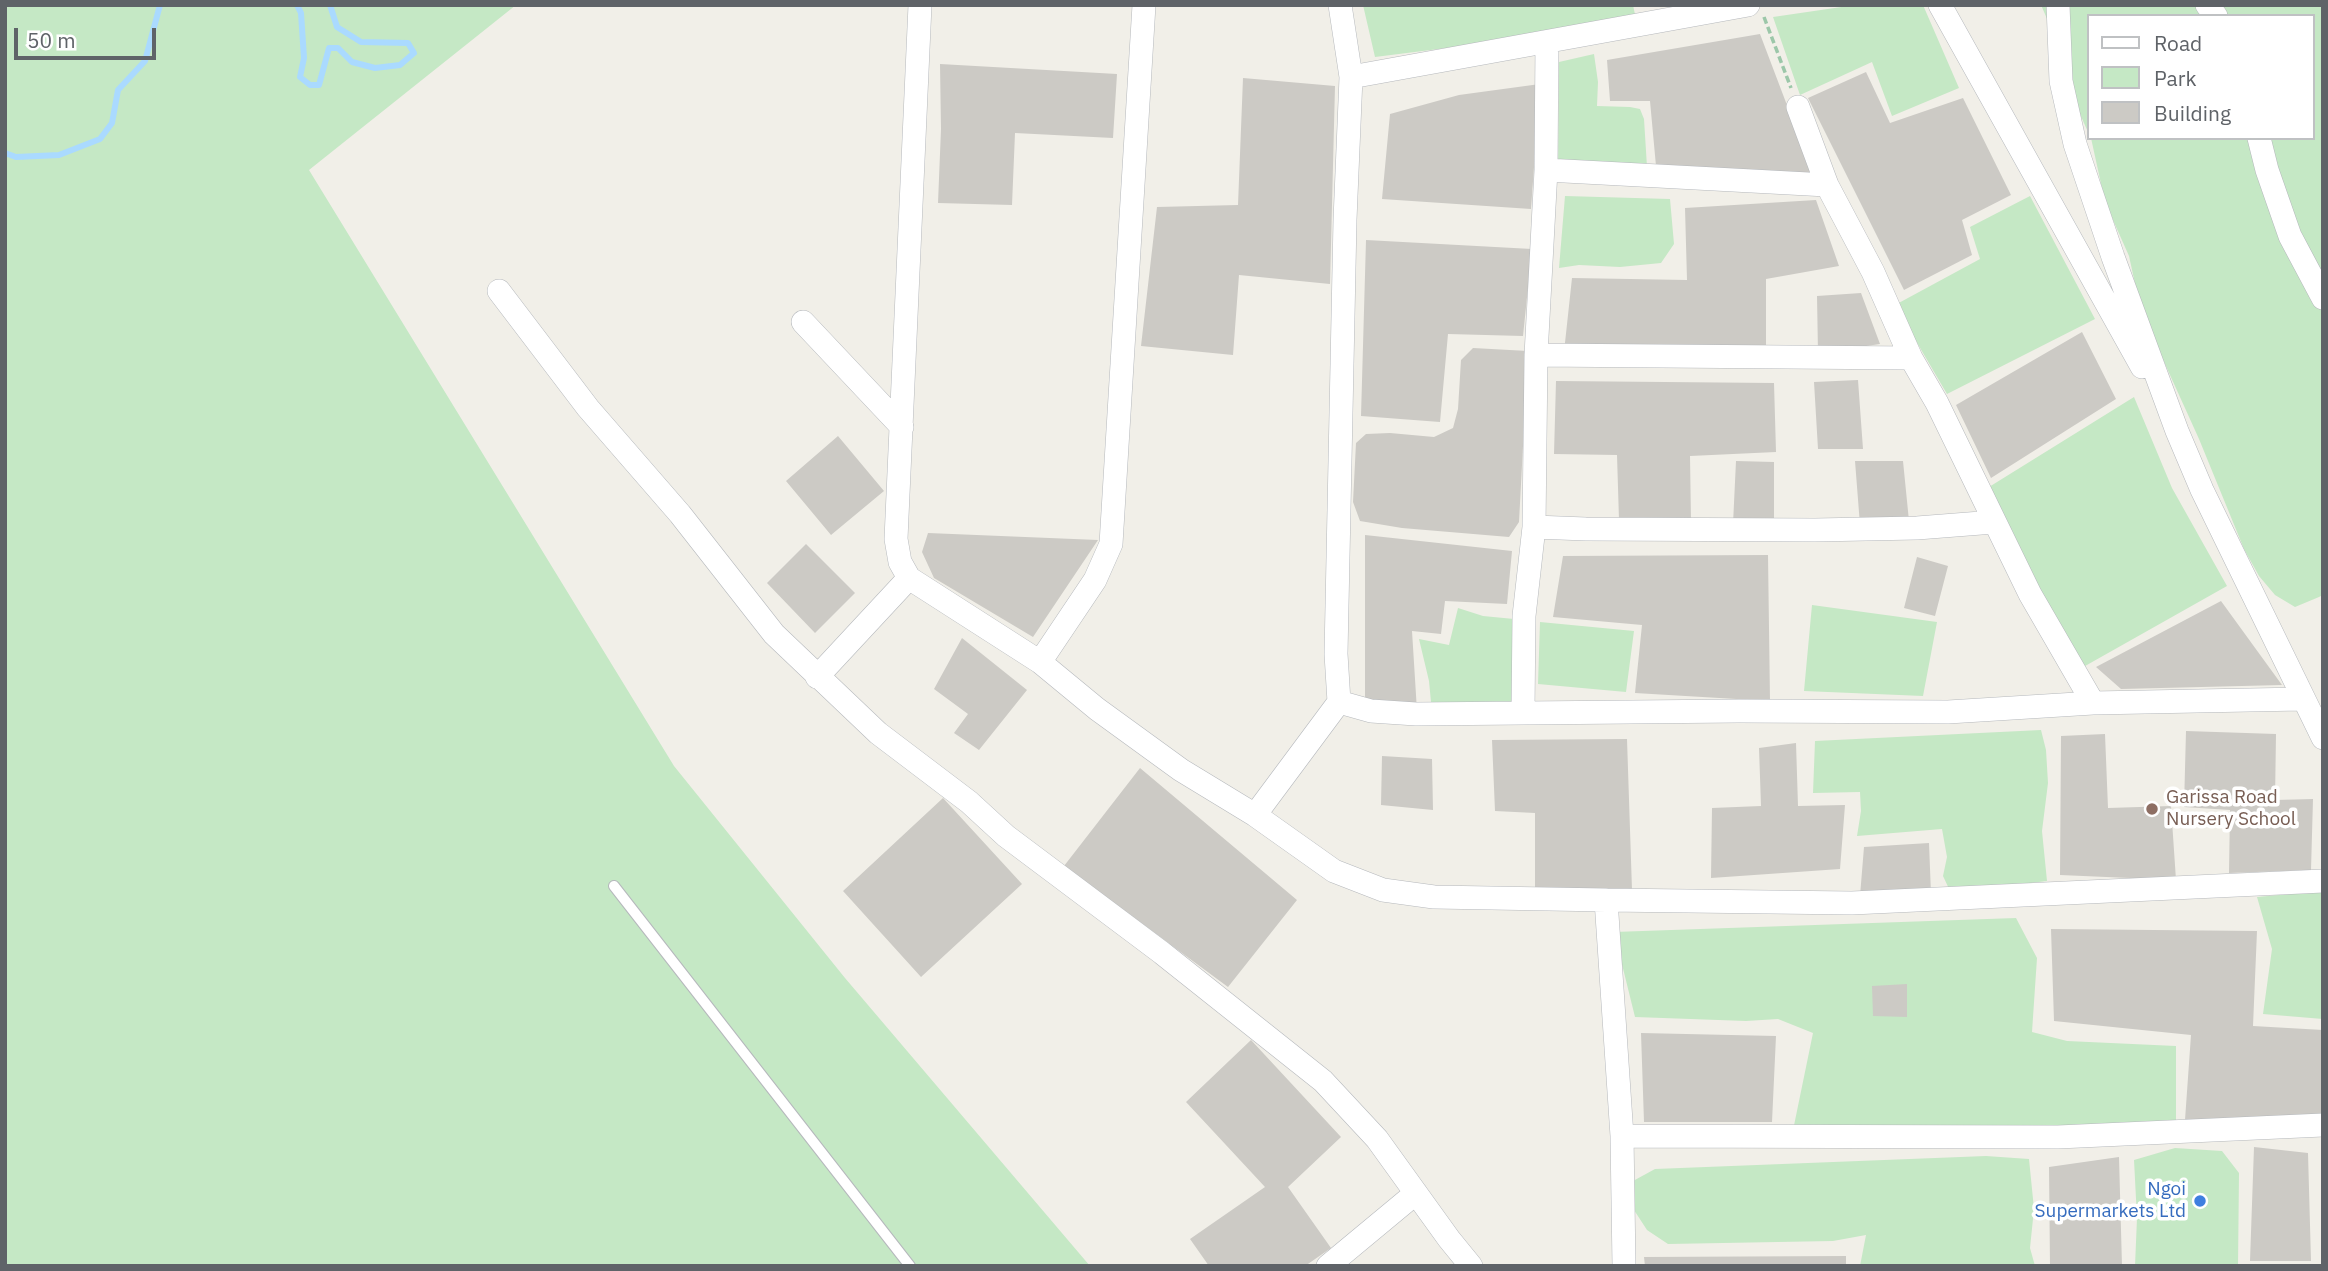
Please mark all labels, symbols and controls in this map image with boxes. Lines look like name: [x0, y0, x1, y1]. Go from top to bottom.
scale bar: [18, 14, 159, 58]
legend: [2086, 14, 2314, 140]
text: 50 m: [27, 26, 76, 54]
text: Road: [2154, 29, 2202, 57]
text: Park: [2154, 64, 2197, 92]
text: Building: [2154, 99, 2231, 127]
place label: Garissa Road Nursery School: [2166, 787, 2296, 831]
marker: Garissa Road Nursery School: [2144, 801, 2160, 817]
place label: Ngoi Supermarkets Ltd: [2035, 1179, 2186, 1223]
marker: Ngoi Supermarkets Ltd: [2192, 1193, 2208, 1209]

